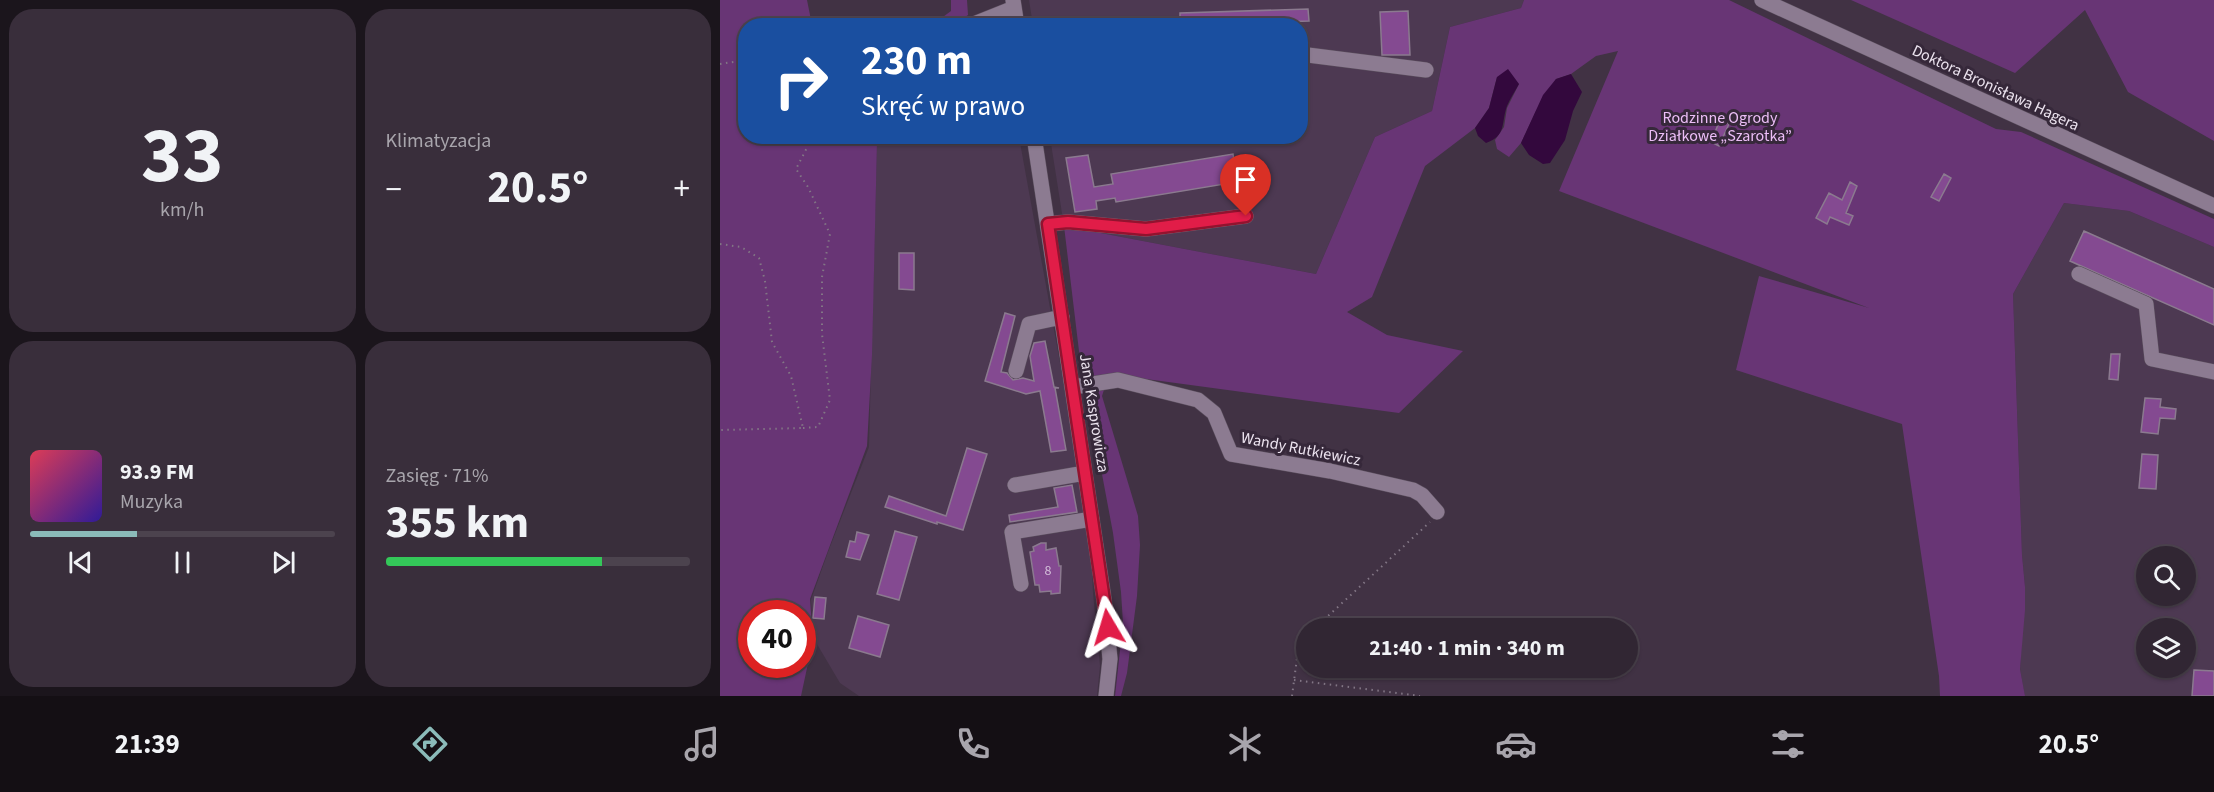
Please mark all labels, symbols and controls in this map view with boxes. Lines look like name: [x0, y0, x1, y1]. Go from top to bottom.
text: 230 m: [861, 31, 972, 91]
street label: Doktora Bronisława Hagera: [1908, 39, 2083, 136]
icon: right: [762, 42, 840, 120]
text: Skręć w prawo: [861, 87, 1025, 126]
text: 33: [141, 101, 223, 212]
park label: Rodzinne Ogrody Działkowe „Szarotka”: [1648, 107, 1792, 147]
text: Klimatyzacja: [386, 127, 491, 155]
pin: [1220, 154, 1271, 216]
text: 20.5°: [487, 156, 588, 220]
icon: arrive: [1229, 163, 1262, 196]
text: −: [386, 166, 402, 213]
text: +: [674, 166, 690, 213]
text: km/h: [160, 196, 204, 224]
street label: Jana Kasprowicza: [1074, 352, 1114, 474]
street label: Wandy Rutkiewicz: [1239, 427, 1363, 471]
text: 93.9 FM: [120, 456, 194, 488]
text: Zasięg · 71%: [386, 462, 488, 490]
text: Muzyka: [120, 488, 183, 516]
text: 355 km: [386, 491, 529, 555]
icon: previous: [64, 546, 97, 579]
icon: pause: [166, 546, 199, 579]
icon: next: [267, 546, 300, 579]
map controls: [2136, 546, 2196, 678]
button: search: [2136, 546, 2196, 606]
house number: 8: [1045, 561, 1052, 581]
position arrow: [1076, 595, 1140, 659]
speed limit sign: 40: [738, 600, 816, 678]
button: layers: [2136, 618, 2196, 678]
text: 21:40 · 1 min · 340 m: [1369, 632, 1565, 664]
icon: directions: [409, 723, 451, 765]
icon: music: [681, 723, 723, 765]
icon: phone: [952, 723, 994, 765]
icon: climate: [1224, 723, 1266, 765]
icon: car: [1495, 723, 1537, 765]
icon: filters: [1767, 723, 1809, 765]
text: 21:39: [115, 725, 180, 764]
text: 20.5°: [2038, 725, 2099, 764]

